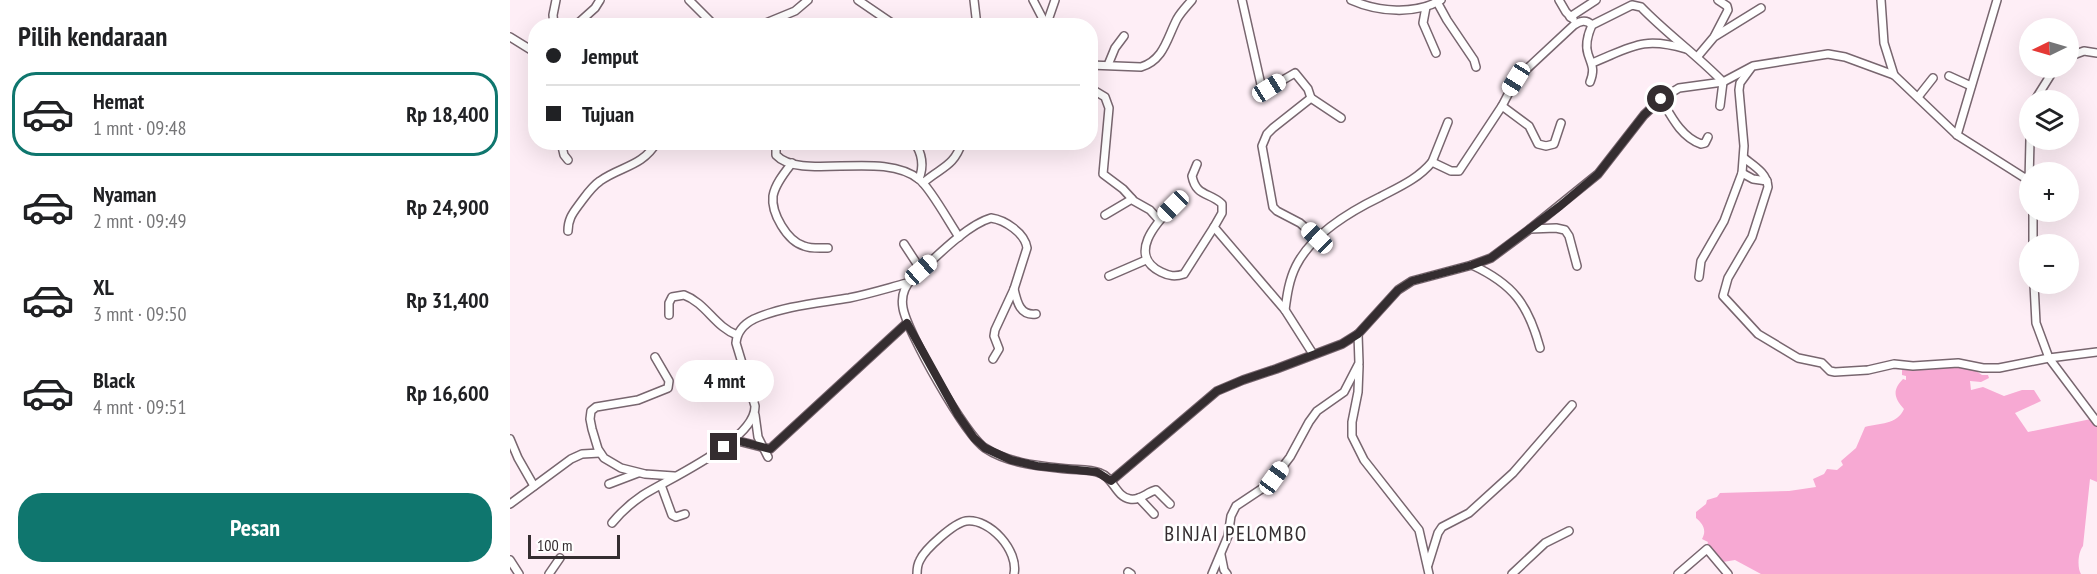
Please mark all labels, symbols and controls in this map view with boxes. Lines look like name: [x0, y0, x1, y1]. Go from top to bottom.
north arrow: [2019, 18, 2079, 78]
map controls: [2019, 18, 2079, 294]
text: Pilih kendaraan: [18, 19, 167, 53]
text: Jemput: [582, 42, 638, 70]
car: [1499, 59, 1533, 99]
car: [1249, 71, 1289, 105]
route start: [1647, 85, 1674, 112]
icon: car: [21, 87, 75, 141]
text: Hemat: [93, 87, 144, 115]
button: layers: [2019, 90, 2079, 150]
text: Rp 18,400: [406, 100, 489, 128]
text: Tujuan: [582, 100, 634, 128]
text: 1 mnt · 09:48: [93, 115, 186, 141]
button: +: [2019, 162, 2079, 222]
icon: car: [21, 180, 75, 234]
text: Nyaman: [93, 180, 156, 208]
car: [1154, 187, 1192, 225]
text: Rp 24,900: [406, 193, 489, 221]
text: 2 mnt · 09:49: [93, 208, 186, 234]
car: [1298, 219, 1336, 257]
button: −: [2019, 234, 2079, 294]
car: [902, 251, 940, 289]
icon: car: [21, 273, 75, 327]
text: XL: [93, 273, 114, 301]
text: Rp 31,400: [406, 286, 489, 314]
text: 3 mnt · 09:50: [93, 301, 186, 327]
callout: 4 mnt: [674, 360, 774, 402]
icon: car: [21, 366, 75, 420]
text: Black: [93, 366, 135, 394]
text: 4 mnt: [704, 368, 745, 394]
text: Rp 16,600: [406, 379, 489, 407]
text: 4 mnt · 09:51: [93, 394, 186, 420]
route end: [710, 433, 737, 460]
car: [1256, 458, 1292, 498]
button: Pesan: [18, 493, 492, 562]
district label: BINJAI PELOMBO: [1164, 520, 1308, 547]
scale bar: [528, 532, 620, 560]
text: 100 m: [537, 535, 572, 555]

